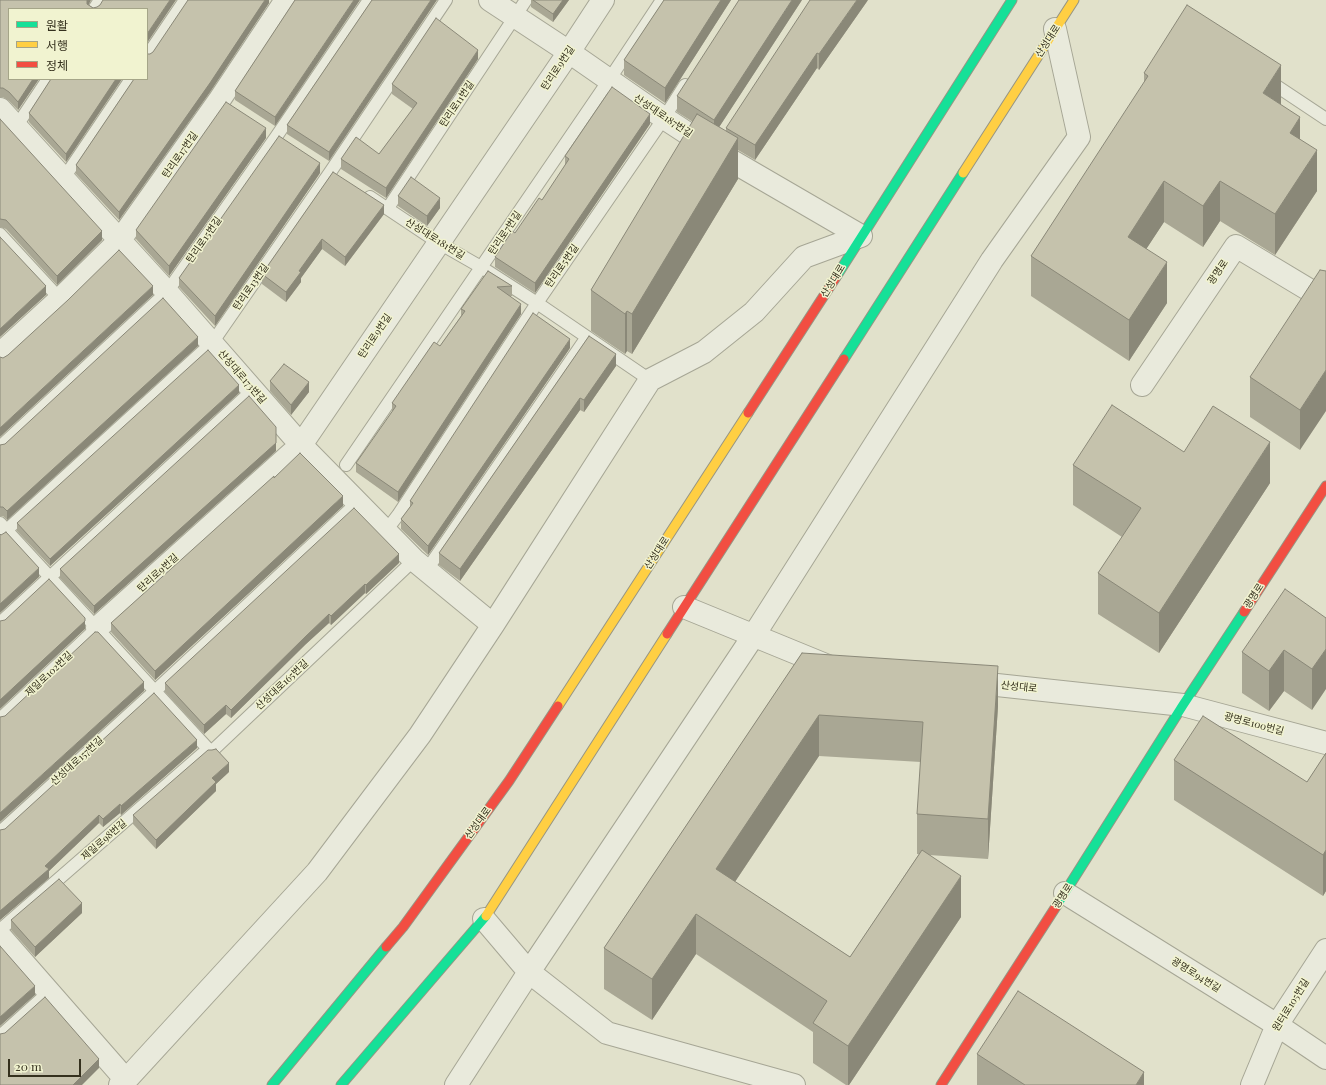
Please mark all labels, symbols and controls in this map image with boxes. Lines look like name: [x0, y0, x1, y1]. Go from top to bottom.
legend: [8, 8, 148, 80]
text: 원활: [46, 17, 68, 33]
street label: 산성대로: [1033, 22, 1063, 60]
text: 서행: [46, 37, 68, 53]
street label: 탄리로9번길: [539, 43, 577, 93]
text: 정체: [46, 57, 68, 73]
street label: 탄리로11번길: [437, 79, 477, 129]
street label: 산성대로187번길: [631, 92, 695, 140]
street label: 탄리로17번길: [160, 130, 200, 180]
street label: 탄리로7번길: [486, 209, 524, 257]
street label: 탄리로15번길: [184, 215, 224, 265]
street label: 산성대로181번길: [403, 216, 467, 262]
street label: 탄리로5번길: [543, 242, 581, 290]
street label: 광명로: [1205, 257, 1231, 287]
street label: 탄리로13번길: [231, 261, 271, 313]
street label: 산성대로: [818, 262, 848, 300]
street label: 탄리로9번길: [356, 311, 394, 361]
street label: 산성대로173번길: [215, 348, 269, 406]
street label: 산성대로: [642, 534, 672, 572]
street label: 탄리로9번길: [135, 551, 181, 595]
street label: 광명로: [1241, 581, 1267, 611]
street label: 제일로102번길: [23, 649, 75, 699]
street label: 산성대로165번길: [253, 657, 311, 713]
street label: 산성대로: [1000, 679, 1038, 695]
street label: 광명로100번길: [1223, 710, 1285, 738]
street label: 산성대로157번길: [48, 734, 106, 788]
street label: 산성대로: [462, 805, 494, 841]
street label: 제일로98번길: [79, 817, 129, 863]
street label: 광명로: [1050, 881, 1076, 911]
street label: 광명로94번길: [1169, 955, 1223, 995]
street label: 원터로105번길: [1270, 976, 1312, 1034]
scale bar: [10, 1051, 83, 1077]
text: 20 m: [15, 1058, 42, 1074]

